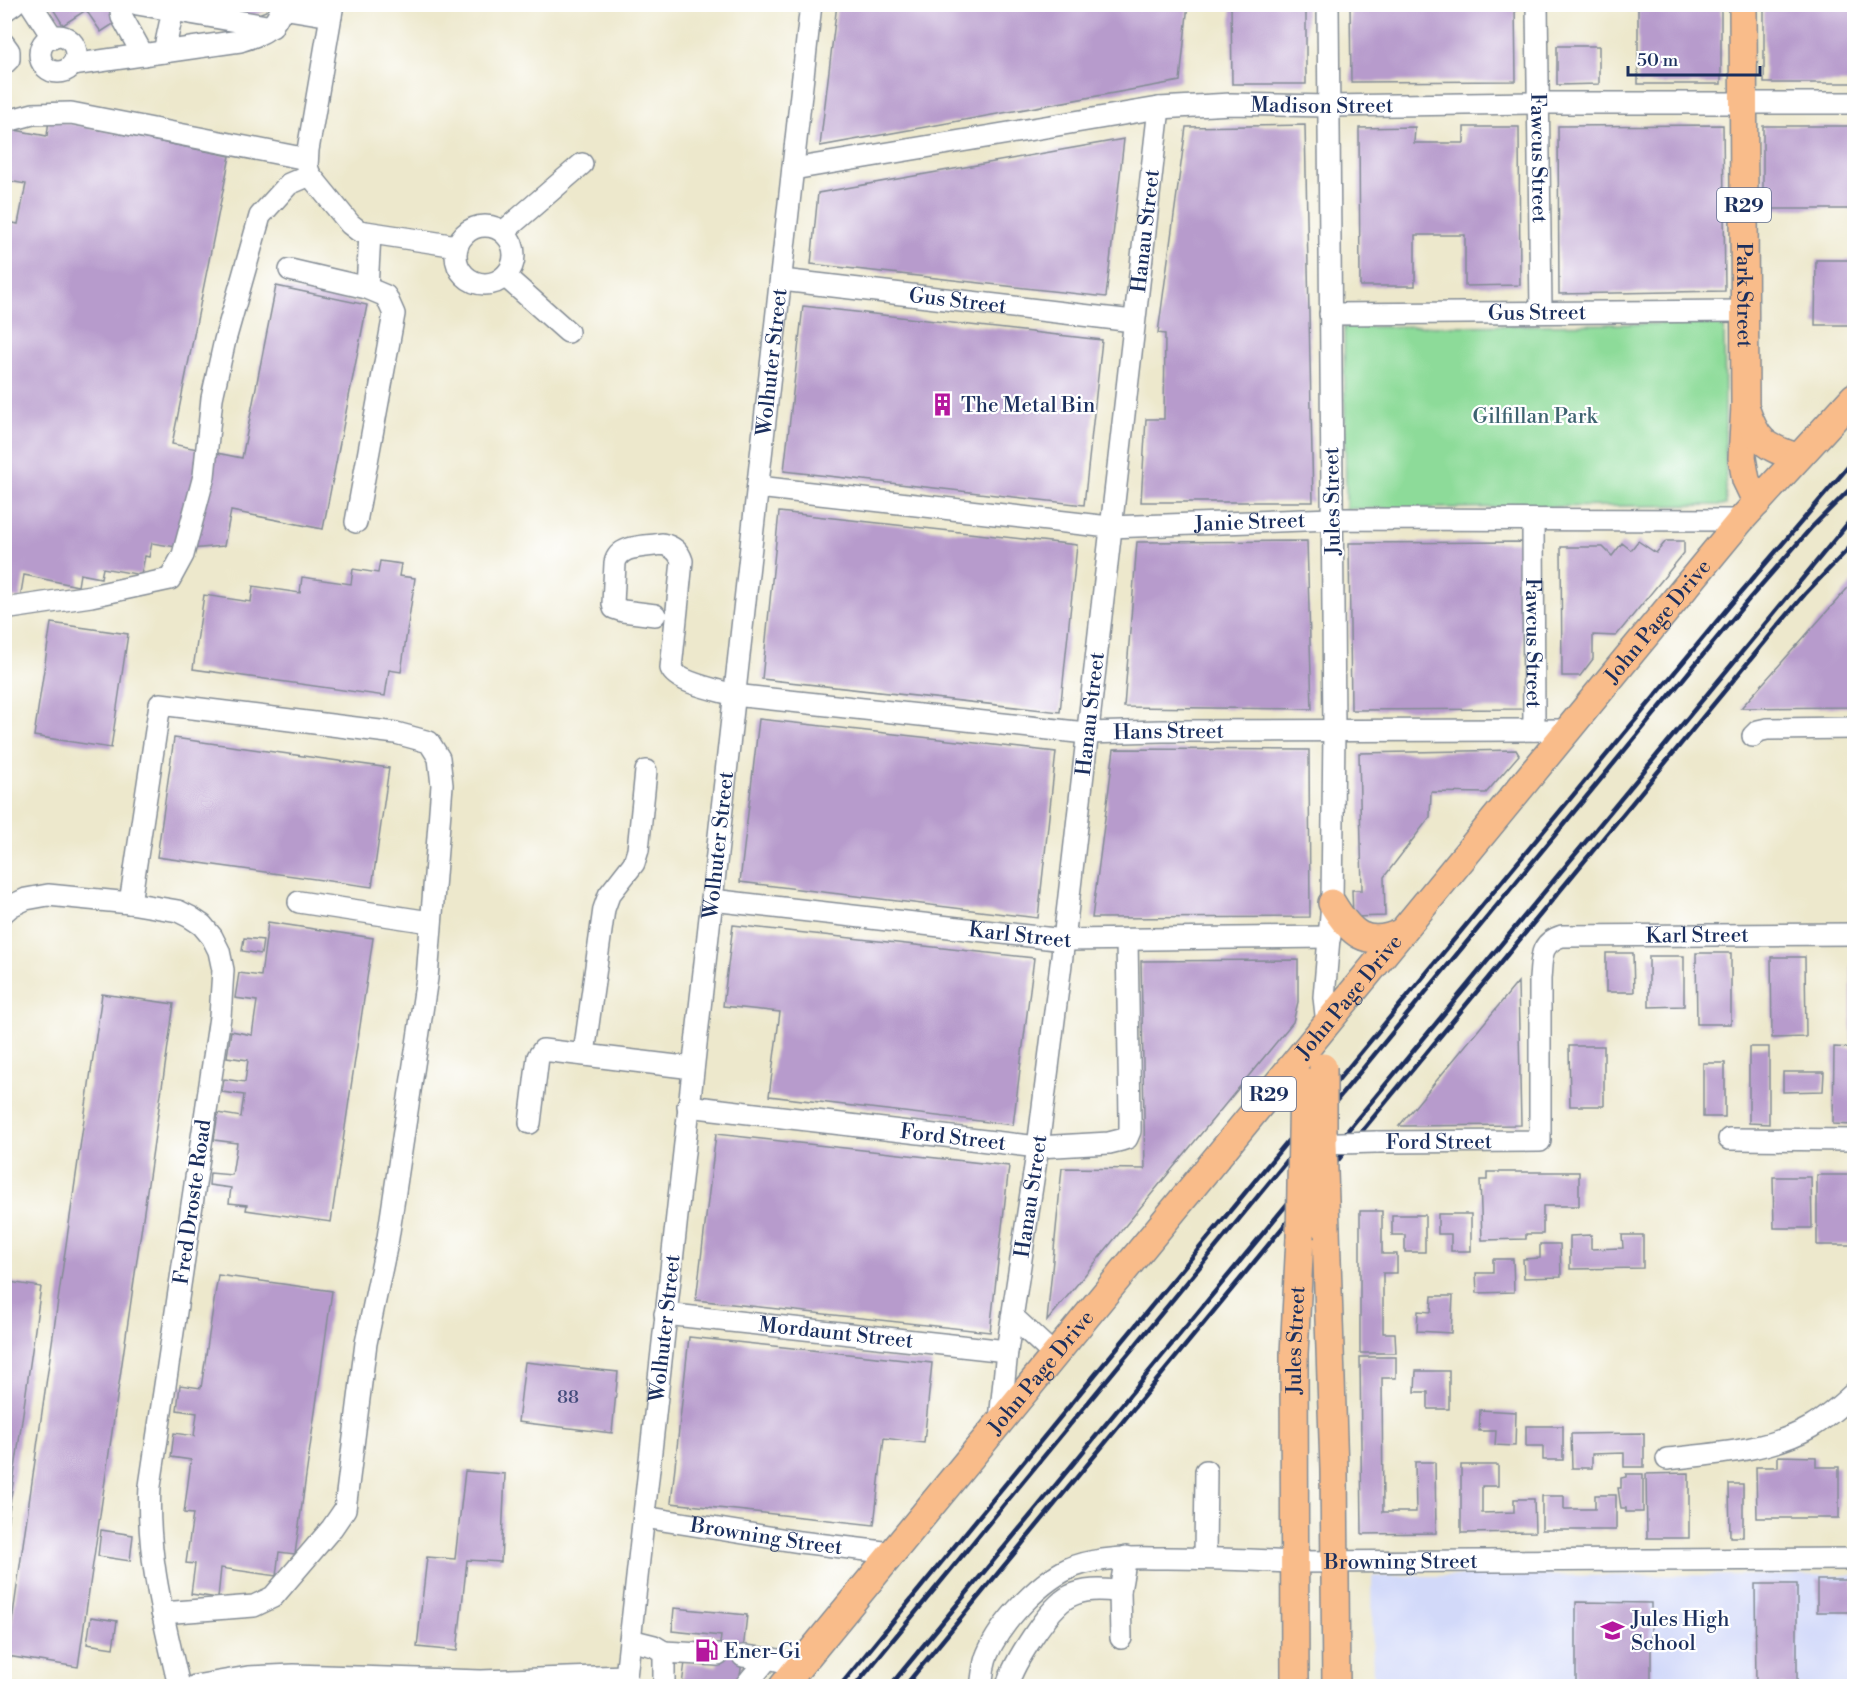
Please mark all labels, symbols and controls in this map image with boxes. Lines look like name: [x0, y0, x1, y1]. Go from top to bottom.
scale bar: [1628, 39, 1760, 77]
text: 50 m: [1637, 49, 1679, 72]
street label: Madison Street: [1250, 92, 1394, 120]
street label: Fawcus Street: [1524, 93, 1552, 224]
street label: Hanau Street: [1126, 167, 1166, 294]
road number: R29: [1717, 188, 1771, 222]
street label: Park Street: [1730, 242, 1757, 348]
street label: Gus Street: [907, 283, 1008, 320]
street label: Wolhuter Street: [751, 286, 794, 438]
street label: Gus Street: [1488, 300, 1587, 327]
building icon: The Metal Bin: [930, 392, 956, 418]
place label: The Metal Bin: [961, 393, 1096, 419]
park label: Gilfillan Park: [1472, 404, 1599, 430]
street label: Jules Street: [1319, 446, 1347, 556]
street label: Janie Street: [1193, 508, 1306, 538]
street label: John Page Drive: [1599, 554, 1717, 690]
street label: Fawcus Street: [1519, 578, 1546, 709]
street label: Hanau Street: [1071, 650, 1111, 777]
street label: Hans Street: [1113, 719, 1224, 746]
street label: Wolhuter Street: [698, 769, 740, 921]
street label: Karl Street: [967, 917, 1072, 954]
street label: Karl Street: [1645, 923, 1749, 949]
street label: John Page Drive: [1290, 930, 1408, 1065]
road number: R29: [1242, 1077, 1296, 1111]
street label: Fred Droste Road: [169, 1118, 217, 1286]
street label: Ford Street: [899, 1119, 1008, 1157]
street label: Ford Street: [1386, 1129, 1493, 1156]
street label: Hanau Street: [1009, 1133, 1053, 1260]
street label: Wolhuter Street: [644, 1252, 687, 1405]
street label: Jules Street: [1282, 1285, 1312, 1395]
street label: John Page Drive: [982, 1305, 1100, 1441]
street label: Mordaunt Street: [757, 1312, 915, 1355]
house number: 88: [557, 1386, 579, 1409]
street label: Browning Street: [687, 1512, 845, 1561]
street label: Browning Street: [1323, 1549, 1478, 1576]
place label: Jules High School: [1630, 1607, 1730, 1657]
school or university icon: Jules High School: [1600, 1618, 1626, 1644]
fuel station icon: Ener-Gi: [693, 1638, 719, 1664]
place label: Ener-Gi: [724, 1639, 801, 1665]

